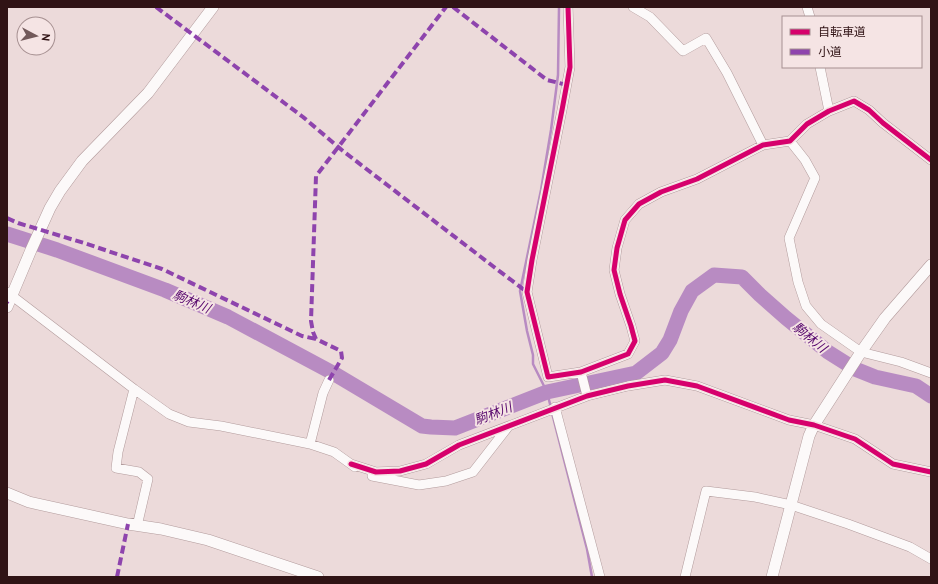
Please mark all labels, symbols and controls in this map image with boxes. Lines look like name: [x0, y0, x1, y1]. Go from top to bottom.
north arrow: [16, 16, 56, 56]
legend: [782, 16, 922, 68]
text: 自転車道: [818, 24, 866, 39]
text: N: [39, 33, 53, 42]
text: 小道: [818, 44, 842, 59]
water label: 駒林川: [171, 286, 215, 318]
water label: 駒林川: [789, 319, 832, 358]
water label: 駒林川: [472, 398, 516, 428]

